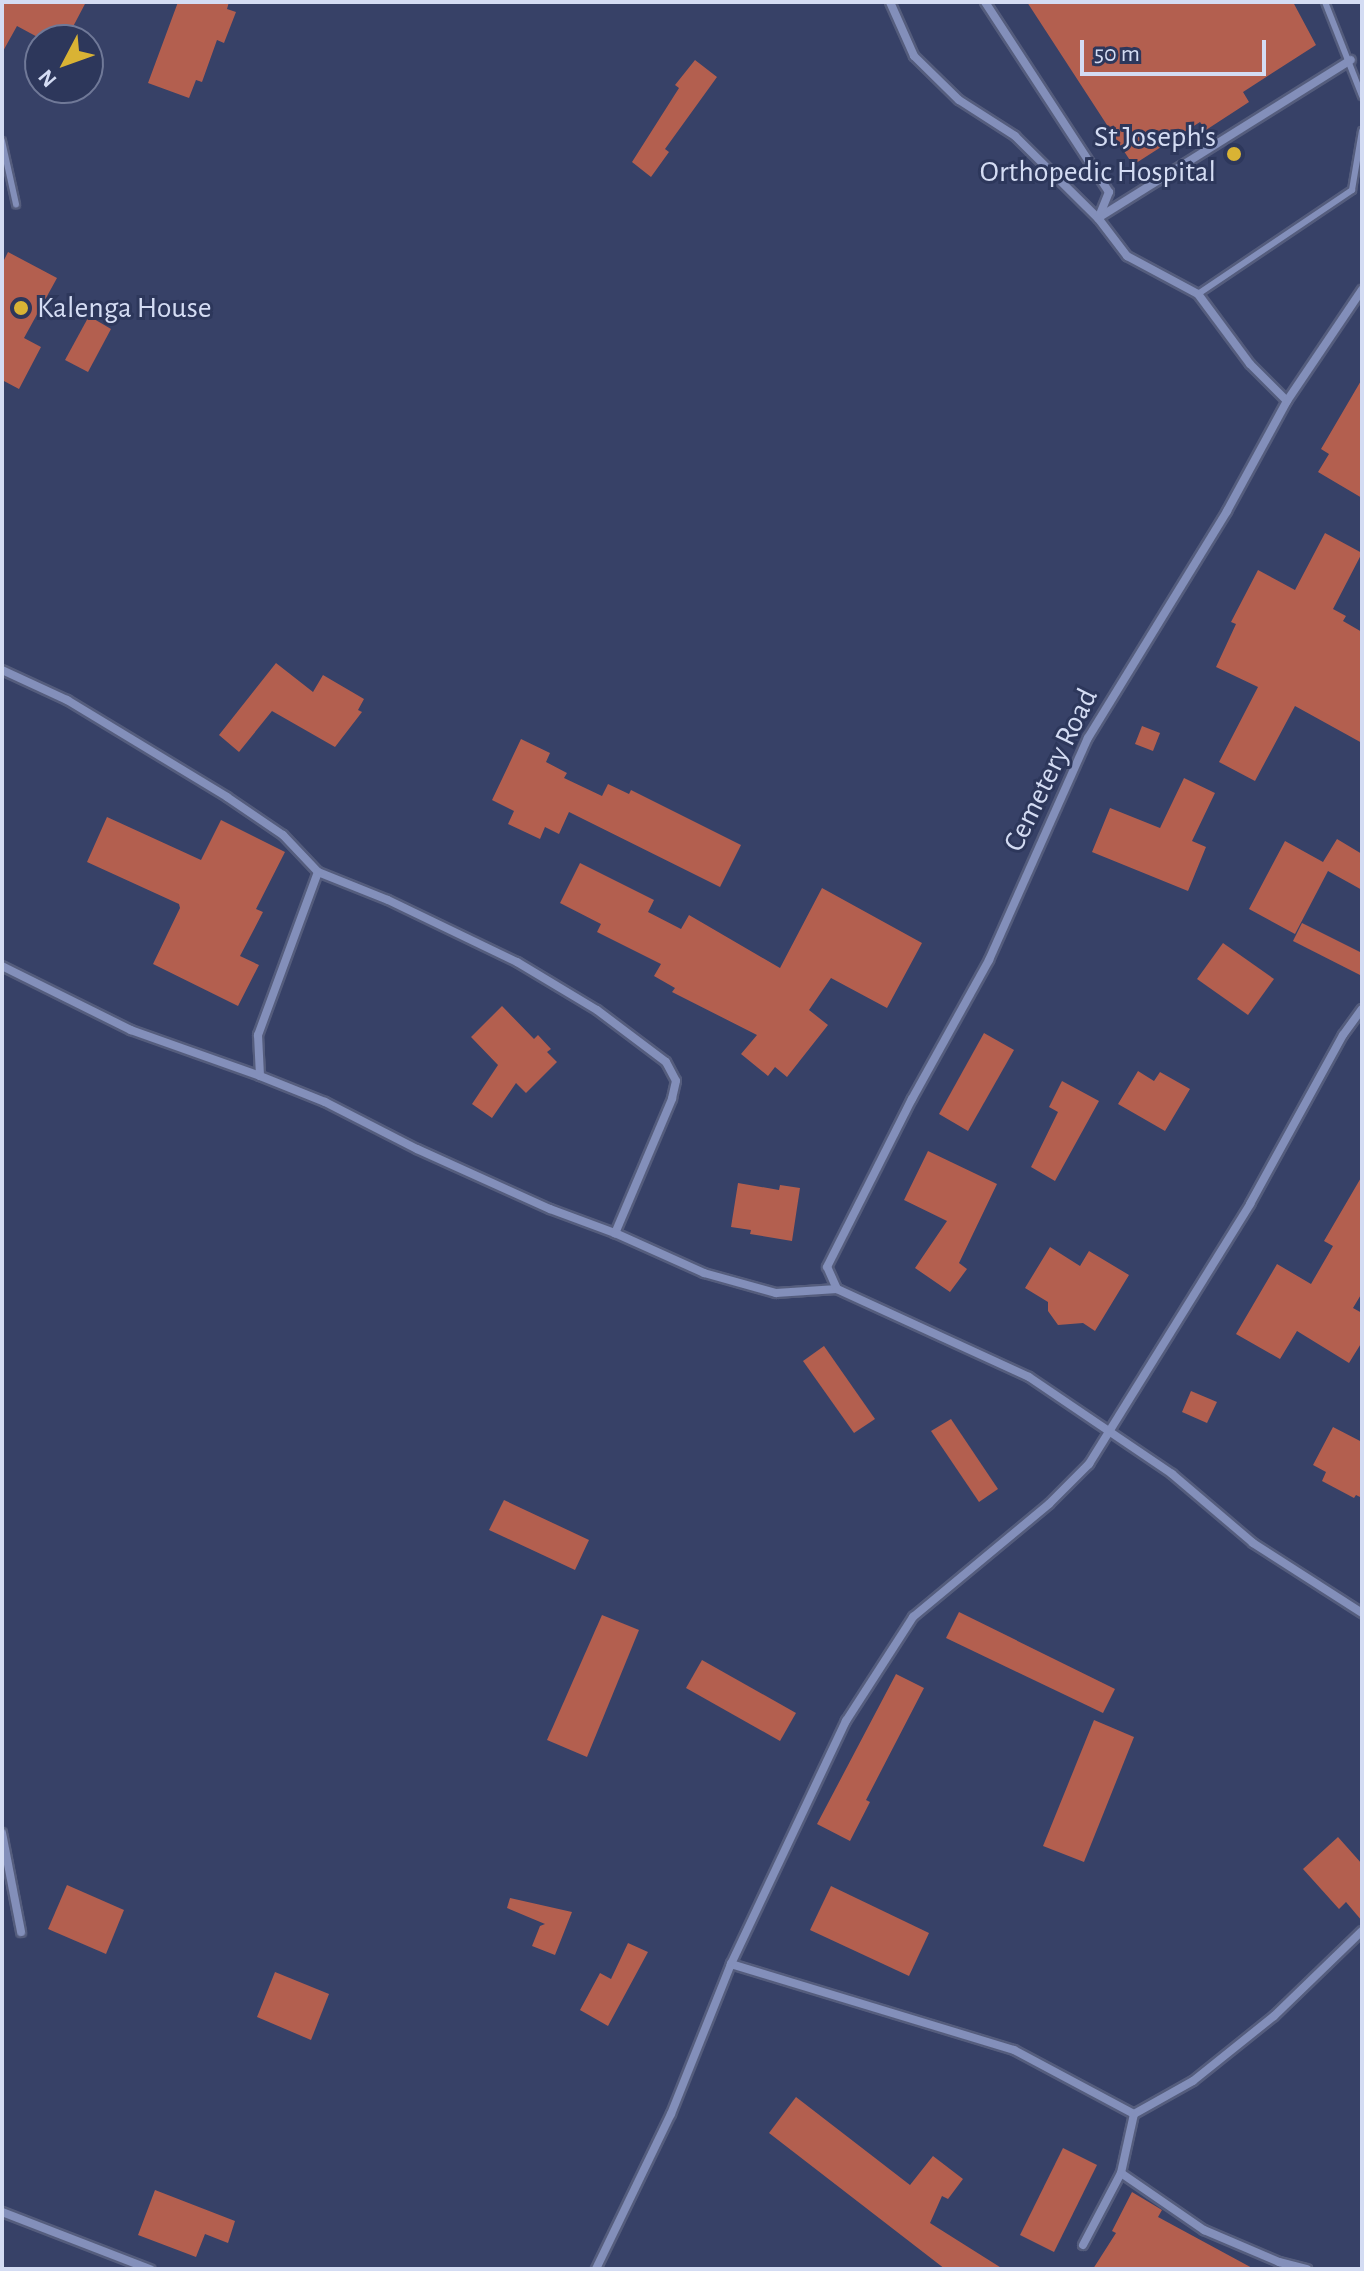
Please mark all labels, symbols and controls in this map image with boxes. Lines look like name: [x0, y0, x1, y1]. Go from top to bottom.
north arrow: [24, 24, 104, 104]
scale bar: [1084, 24, 1270, 74]
text: 50 m: [1094, 42, 1140, 66]
text: N: [34, 65, 61, 91]
place label: St Joseph's Orthopedic Hospital: [980, 119, 1216, 190]
marker: St Joseph's Orthopedic Hospital: [1223, 143, 1245, 165]
place label: Kalenga House: [37, 290, 212, 326]
marker: Kalenga House: [12, 299, 30, 317]
street label: Cemetery Road: [996, 683, 1106, 857]

